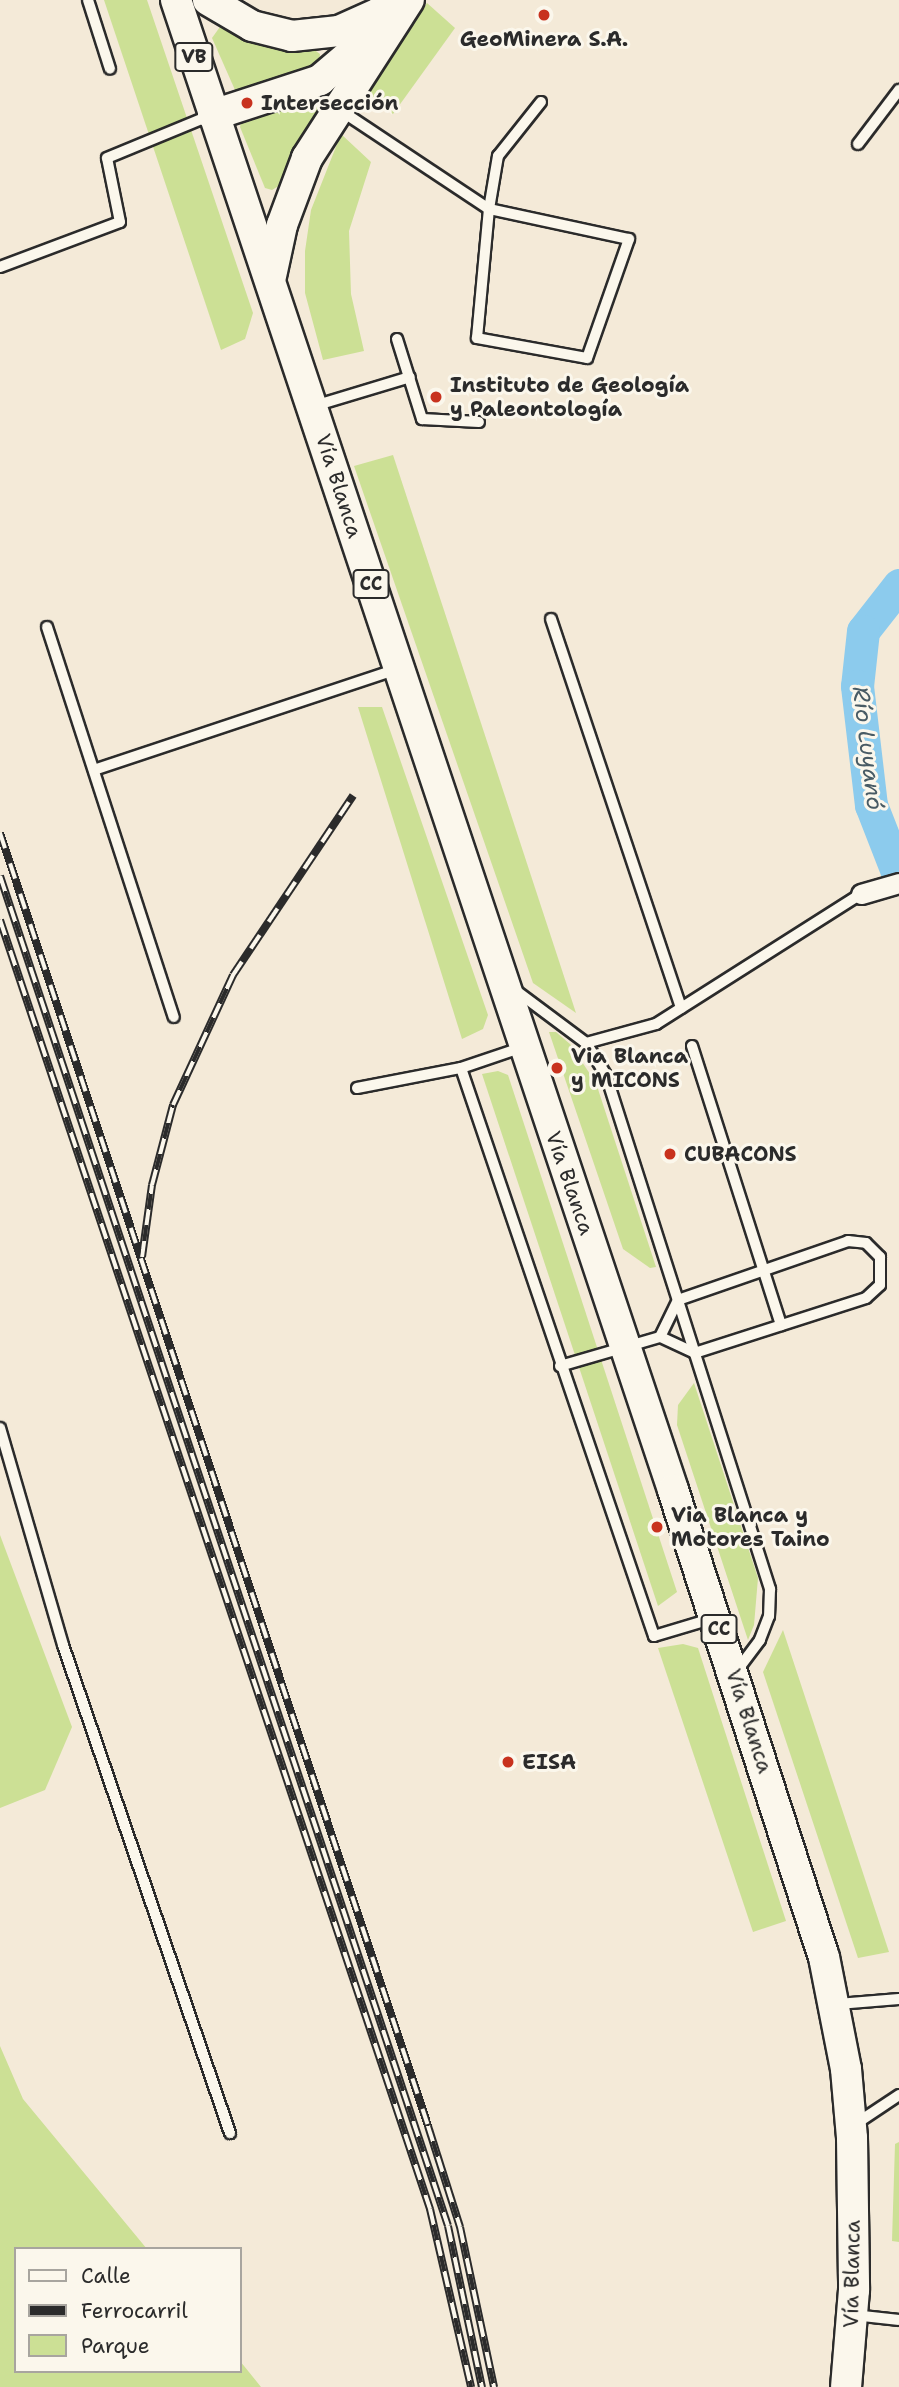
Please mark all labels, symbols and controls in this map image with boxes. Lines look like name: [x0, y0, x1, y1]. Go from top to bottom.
marker: GeoMinera S.A.: [536, 7, 552, 23]
place label: GeoMinera S.A.: [460, 26, 628, 52]
road number: VB: [173, 41, 215, 72]
place label: Intersección: [261, 90, 399, 116]
marker: Intersección: [239, 95, 255, 111]
place label: Instituto de Geología y Paleontología: [450, 372, 689, 422]
marker: Instituto de Geología y Paleontología: [428, 389, 444, 405]
street label: Vía Blanca: [310, 431, 368, 541]
road number: CC: [352, 568, 390, 600]
water label: Río Luyanó: [847, 685, 889, 811]
place label: Via Blanca y MICONS: [571, 1043, 688, 1093]
marker: Via Blanca y MICONS: [549, 1060, 565, 1076]
street label: Vía Blanca: [541, 1128, 599, 1238]
place label: CUBACONS: [684, 1141, 797, 1167]
marker: CUBACONS: [662, 1146, 678, 1162]
place label: Via Blanca y Motores Taino: [671, 1502, 830, 1552]
marker: Via Blanca y Motores Taino: [649, 1519, 665, 1535]
road number: CC: [700, 1614, 738, 1644]
street label: Vía Blanca: [720, 1666, 778, 1776]
place label: EISA: [522, 1749, 576, 1775]
marker: EISA: [500, 1754, 516, 1770]
street label: Vía Blanca: [838, 2220, 866, 2328]
legend: [14, 2247, 242, 2373]
text: Calle: [81, 2262, 131, 2290]
text: Ferrocarril: [81, 2297, 188, 2325]
text: Parque: [81, 2332, 150, 2360]

